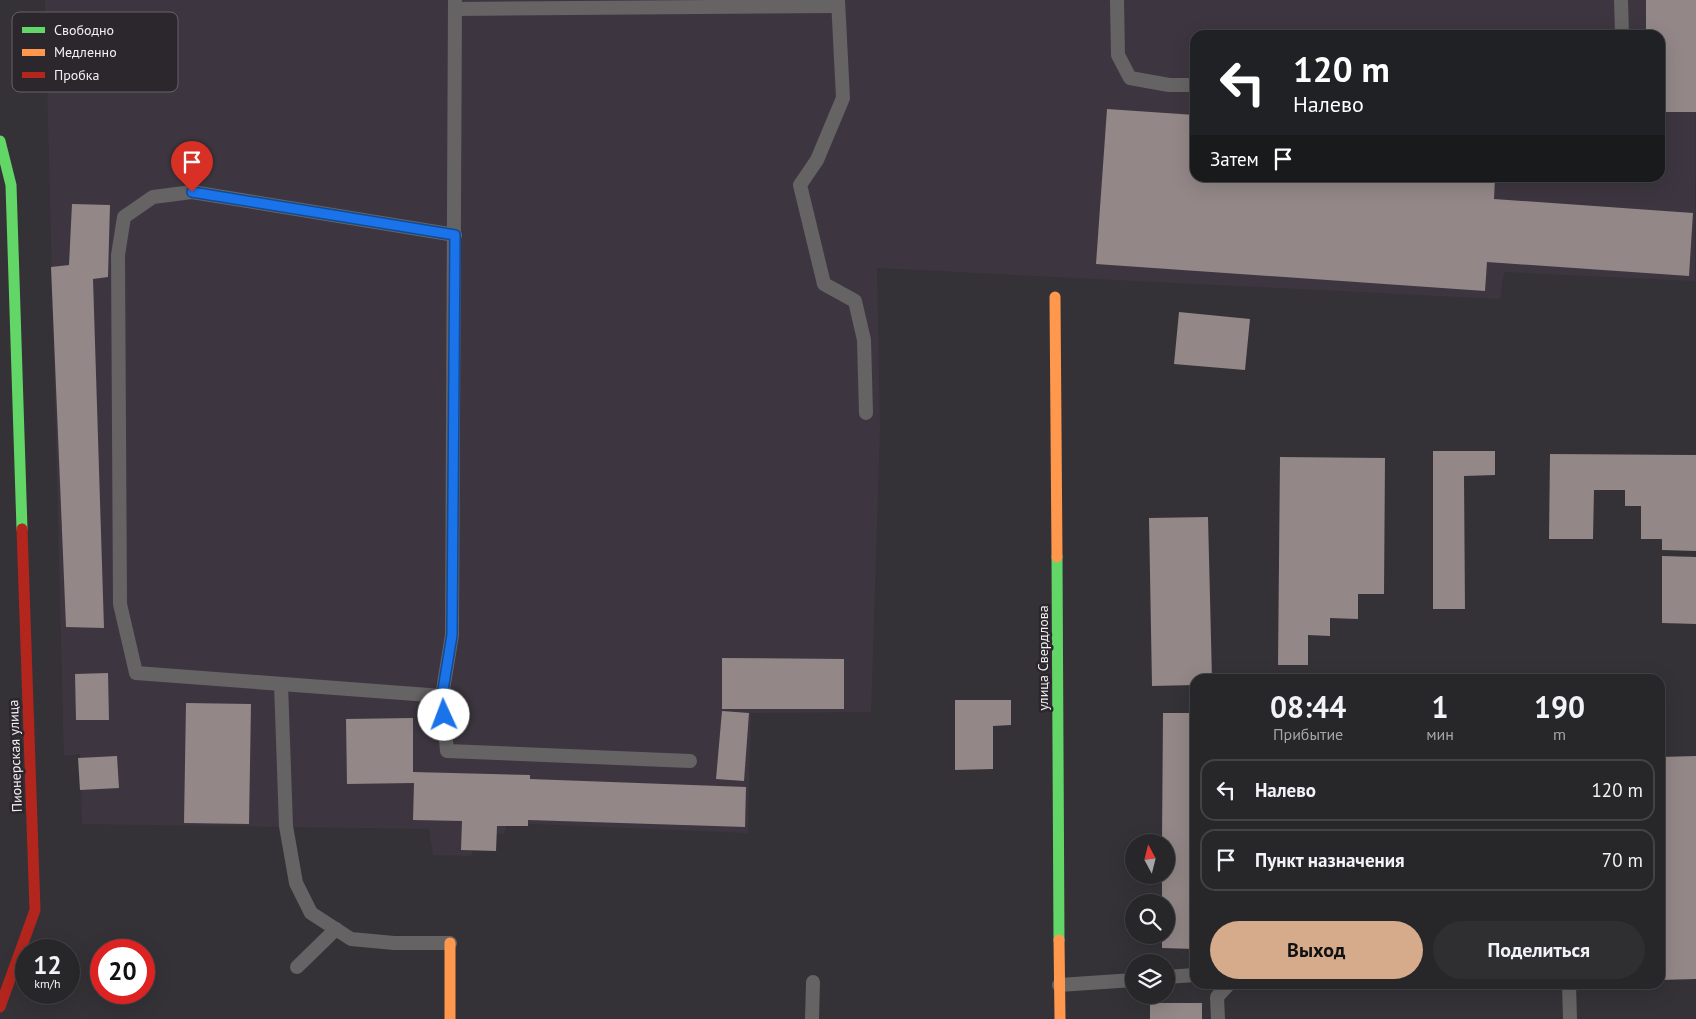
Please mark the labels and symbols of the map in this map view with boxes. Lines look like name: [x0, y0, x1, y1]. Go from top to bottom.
legend: [12, 12, 178, 92]
text: Свободно: [54, 21, 114, 39]
text: Медленно: [54, 43, 117, 61]
text: Пробка: [54, 66, 99, 84]
pin: [171, 141, 213, 192]
street label: улица Свердлова: [1034, 605, 1052, 711]
position arrow: [417, 688, 469, 740]
street label: Пионерская улица: [4, 699, 26, 813]
north arrow: [1125, 834, 1175, 884]
speed limit sign: 20: [90, 939, 155, 1004]

